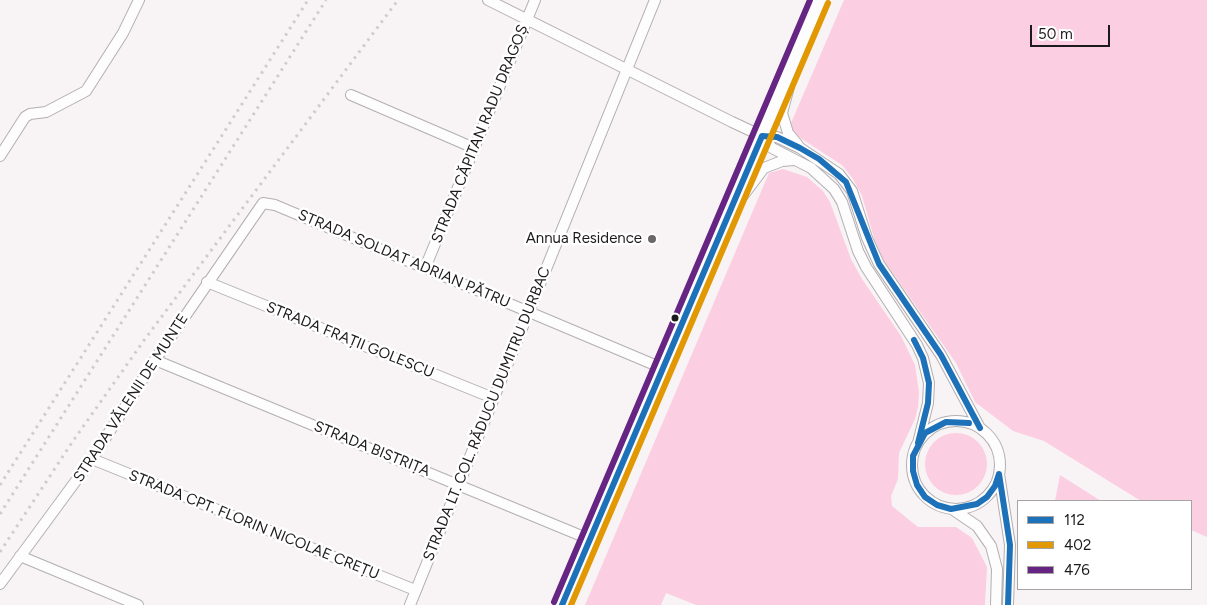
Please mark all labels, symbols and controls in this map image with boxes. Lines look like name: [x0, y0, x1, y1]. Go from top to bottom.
scale bar: [1032, 15, 1112, 47]
street label: STRADA CĂPITAN RADU DRAGOȘ: [428, 22, 532, 246]
text: 50 m: [1038, 25, 1073, 43]
street label: STRADA SOLDAT ADRIAN PĂTRU: [295, 206, 513, 312]
place label: Annua Residence: [526, 230, 642, 248]
marker: Annua Residence: [646, 233, 658, 245]
street label: STRADA LT. COL. RĂDUCU DUMITRU DURBAC: [420, 264, 554, 564]
street label: STRADA FRAȚII GOLESCU: [263, 298, 437, 382]
street label: STRADA VĂLENII DE MUNTE: [70, 311, 192, 485]
unlabelled marker: [670, 313, 680, 323]
street label: STRADA BISTRIȚA: [311, 417, 433, 481]
street label: STRADA CPT. FLORIN NICOLAE CREȚU: [126, 466, 382, 584]
legend: [1017, 500, 1192, 590]
text: 112: [1064, 511, 1085, 529]
text: 402: [1064, 536, 1091, 554]
text: 476: [1064, 561, 1090, 579]

